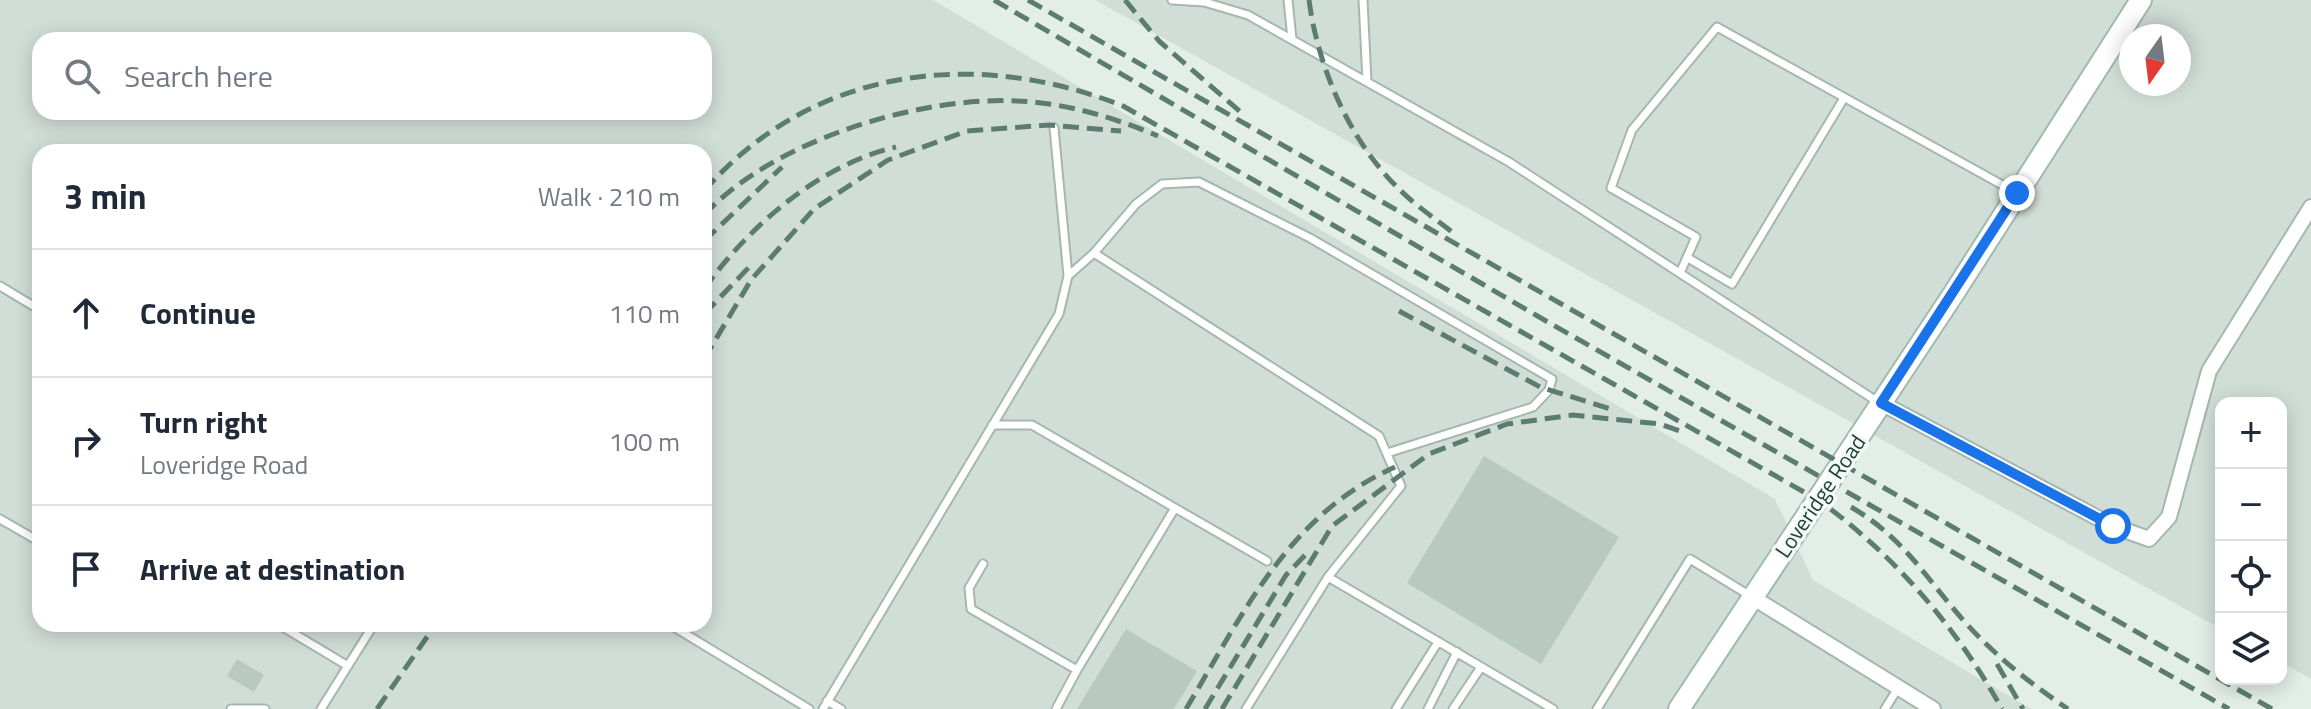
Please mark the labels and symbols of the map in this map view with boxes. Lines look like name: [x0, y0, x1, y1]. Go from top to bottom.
north arrow: [2119, 24, 2191, 96]
route end: [1999, 175, 2035, 211]
street label: Loveridge Road: [1766, 428, 1874, 564]
route start: [2095, 508, 2131, 544]

